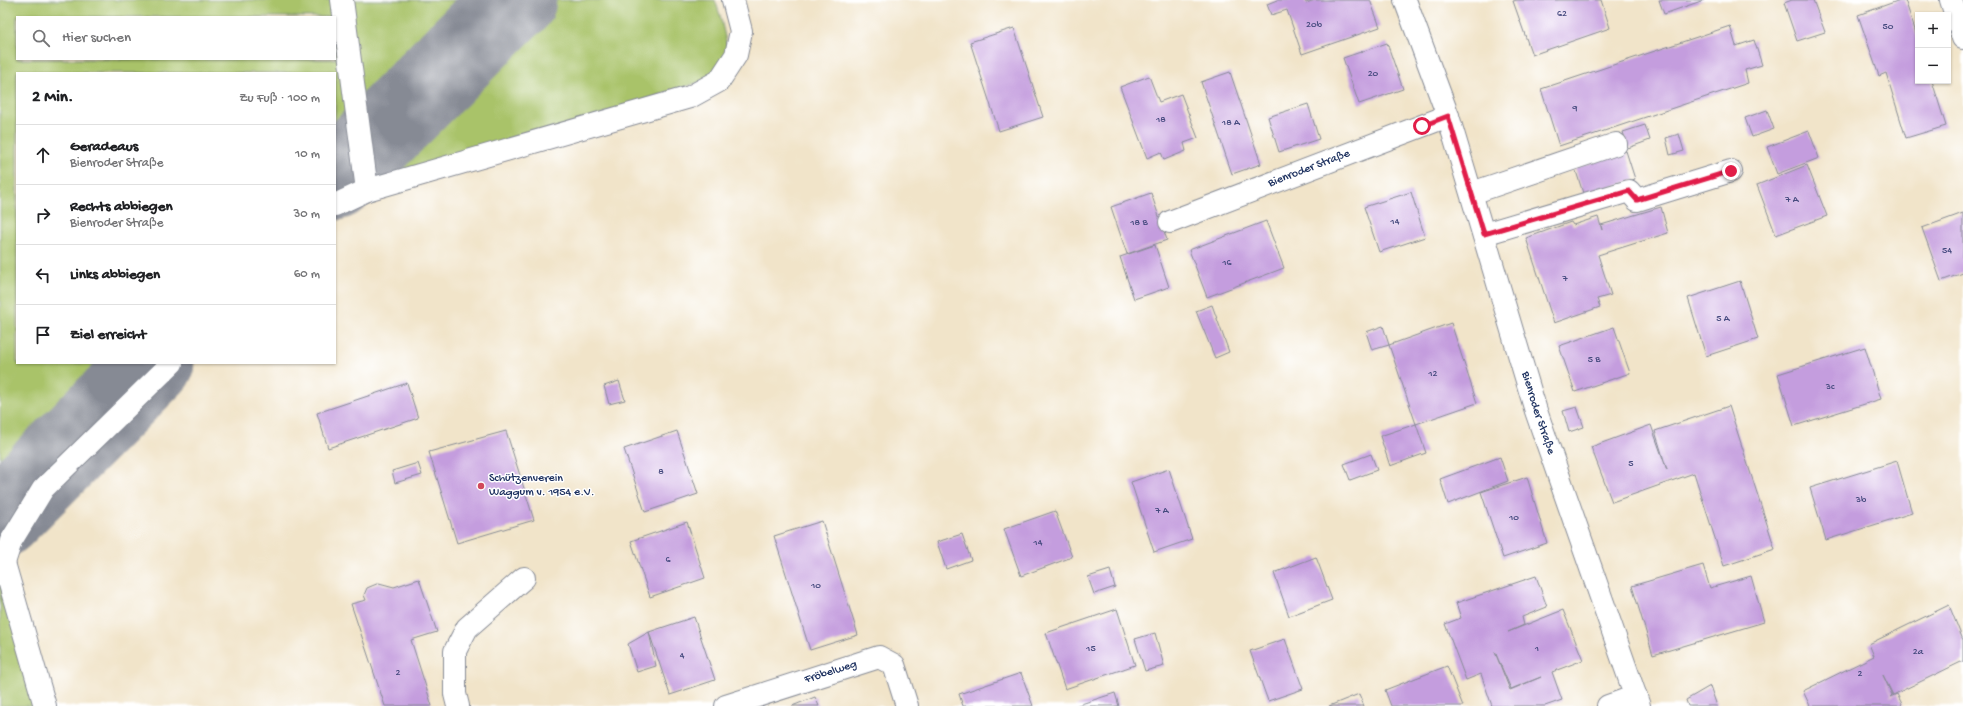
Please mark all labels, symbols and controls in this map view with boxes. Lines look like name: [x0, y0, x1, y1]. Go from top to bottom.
house number: 62: [1557, 8, 1567, 20]
map controls: [1915, 12, 1951, 84]
button: +: [1915, 12, 1951, 48]
search box: [16, 16, 336, 60]
house number: 20b: [1306, 19, 1323, 31]
house number: 50: [1883, 21, 1894, 33]
icon: search: [30, 27, 52, 49]
text: Hier suchen: [62, 29, 131, 47]
button: −: [1915, 48, 1951, 84]
house number: 20: [1368, 68, 1379, 80]
text: 2 Min.: [32, 88, 73, 108]
text: Zu Fuß · 100 m: [239, 91, 320, 106]
house number: 9: [1571, 103, 1578, 115]
house number: 18: [1155, 114, 1166, 126]
house number: 18 A: [1221, 117, 1241, 129]
route start: [1413, 117, 1431, 135]
text: Geradeaus: [70, 138, 138, 156]
icon: ahead: [32, 144, 54, 166]
text: 10 m: [295, 147, 320, 162]
street label: Bienroder Straße: [1265, 147, 1353, 191]
text: Bienroder Straße: [70, 156, 163, 171]
route end: [1722, 162, 1740, 180]
house number: 7 A: [1784, 194, 1800, 206]
text: Rechts abbiegen: [70, 198, 173, 216]
icon: right: [32, 204, 54, 226]
text: 30 m: [294, 207, 320, 222]
text: Bienroder Straße: [70, 216, 163, 231]
house number: 14: [1390, 216, 1400, 228]
house number: 18 B: [1130, 217, 1148, 229]
house number: 54: [1942, 245, 1952, 257]
house number: 16: [1221, 257, 1232, 269]
icon: left: [32, 264, 54, 286]
text: Links abbiegen: [70, 266, 160, 284]
text: 60 m: [294, 267, 320, 282]
house number: 7: [1561, 273, 1568, 285]
house number: 5 A: [1716, 313, 1731, 325]
icon: arrive: [32, 324, 54, 346]
text: Ziel erreicht: [70, 326, 146, 344]
house number: 5 B: [1588, 354, 1601, 366]
house number: 12: [1428, 368, 1438, 380]
street label: Bienroder Straße: [1517, 369, 1558, 457]
house number: 3c: [1825, 381, 1835, 393]
house number: 5: [1628, 458, 1634, 470]
house number: 8: [658, 466, 664, 478]
place label: Schützenverein Waggum v. 1954 e.V.: [489, 472, 595, 500]
marker: Schützenverein Waggum v. 1954 e.V.: [476, 481, 486, 491]
house number: 3b: [1855, 494, 1867, 506]
house number: 7 A: [1154, 505, 1170, 517]
house number: 10: [1508, 512, 1519, 524]
house number: 14: [1033, 537, 1043, 549]
house number: 6: [665, 554, 671, 566]
house number: 10: [810, 580, 821, 592]
house number: 15: [1085, 643, 1096, 655]
house number: 1: [1534, 643, 1539, 655]
house number: 2a: [1913, 646, 1924, 658]
house number: 4: [680, 650, 685, 662]
street label: Fröbelweg: [802, 657, 859, 688]
house number: 2: [396, 667, 401, 679]
house number: 2: [1858, 668, 1863, 680]

